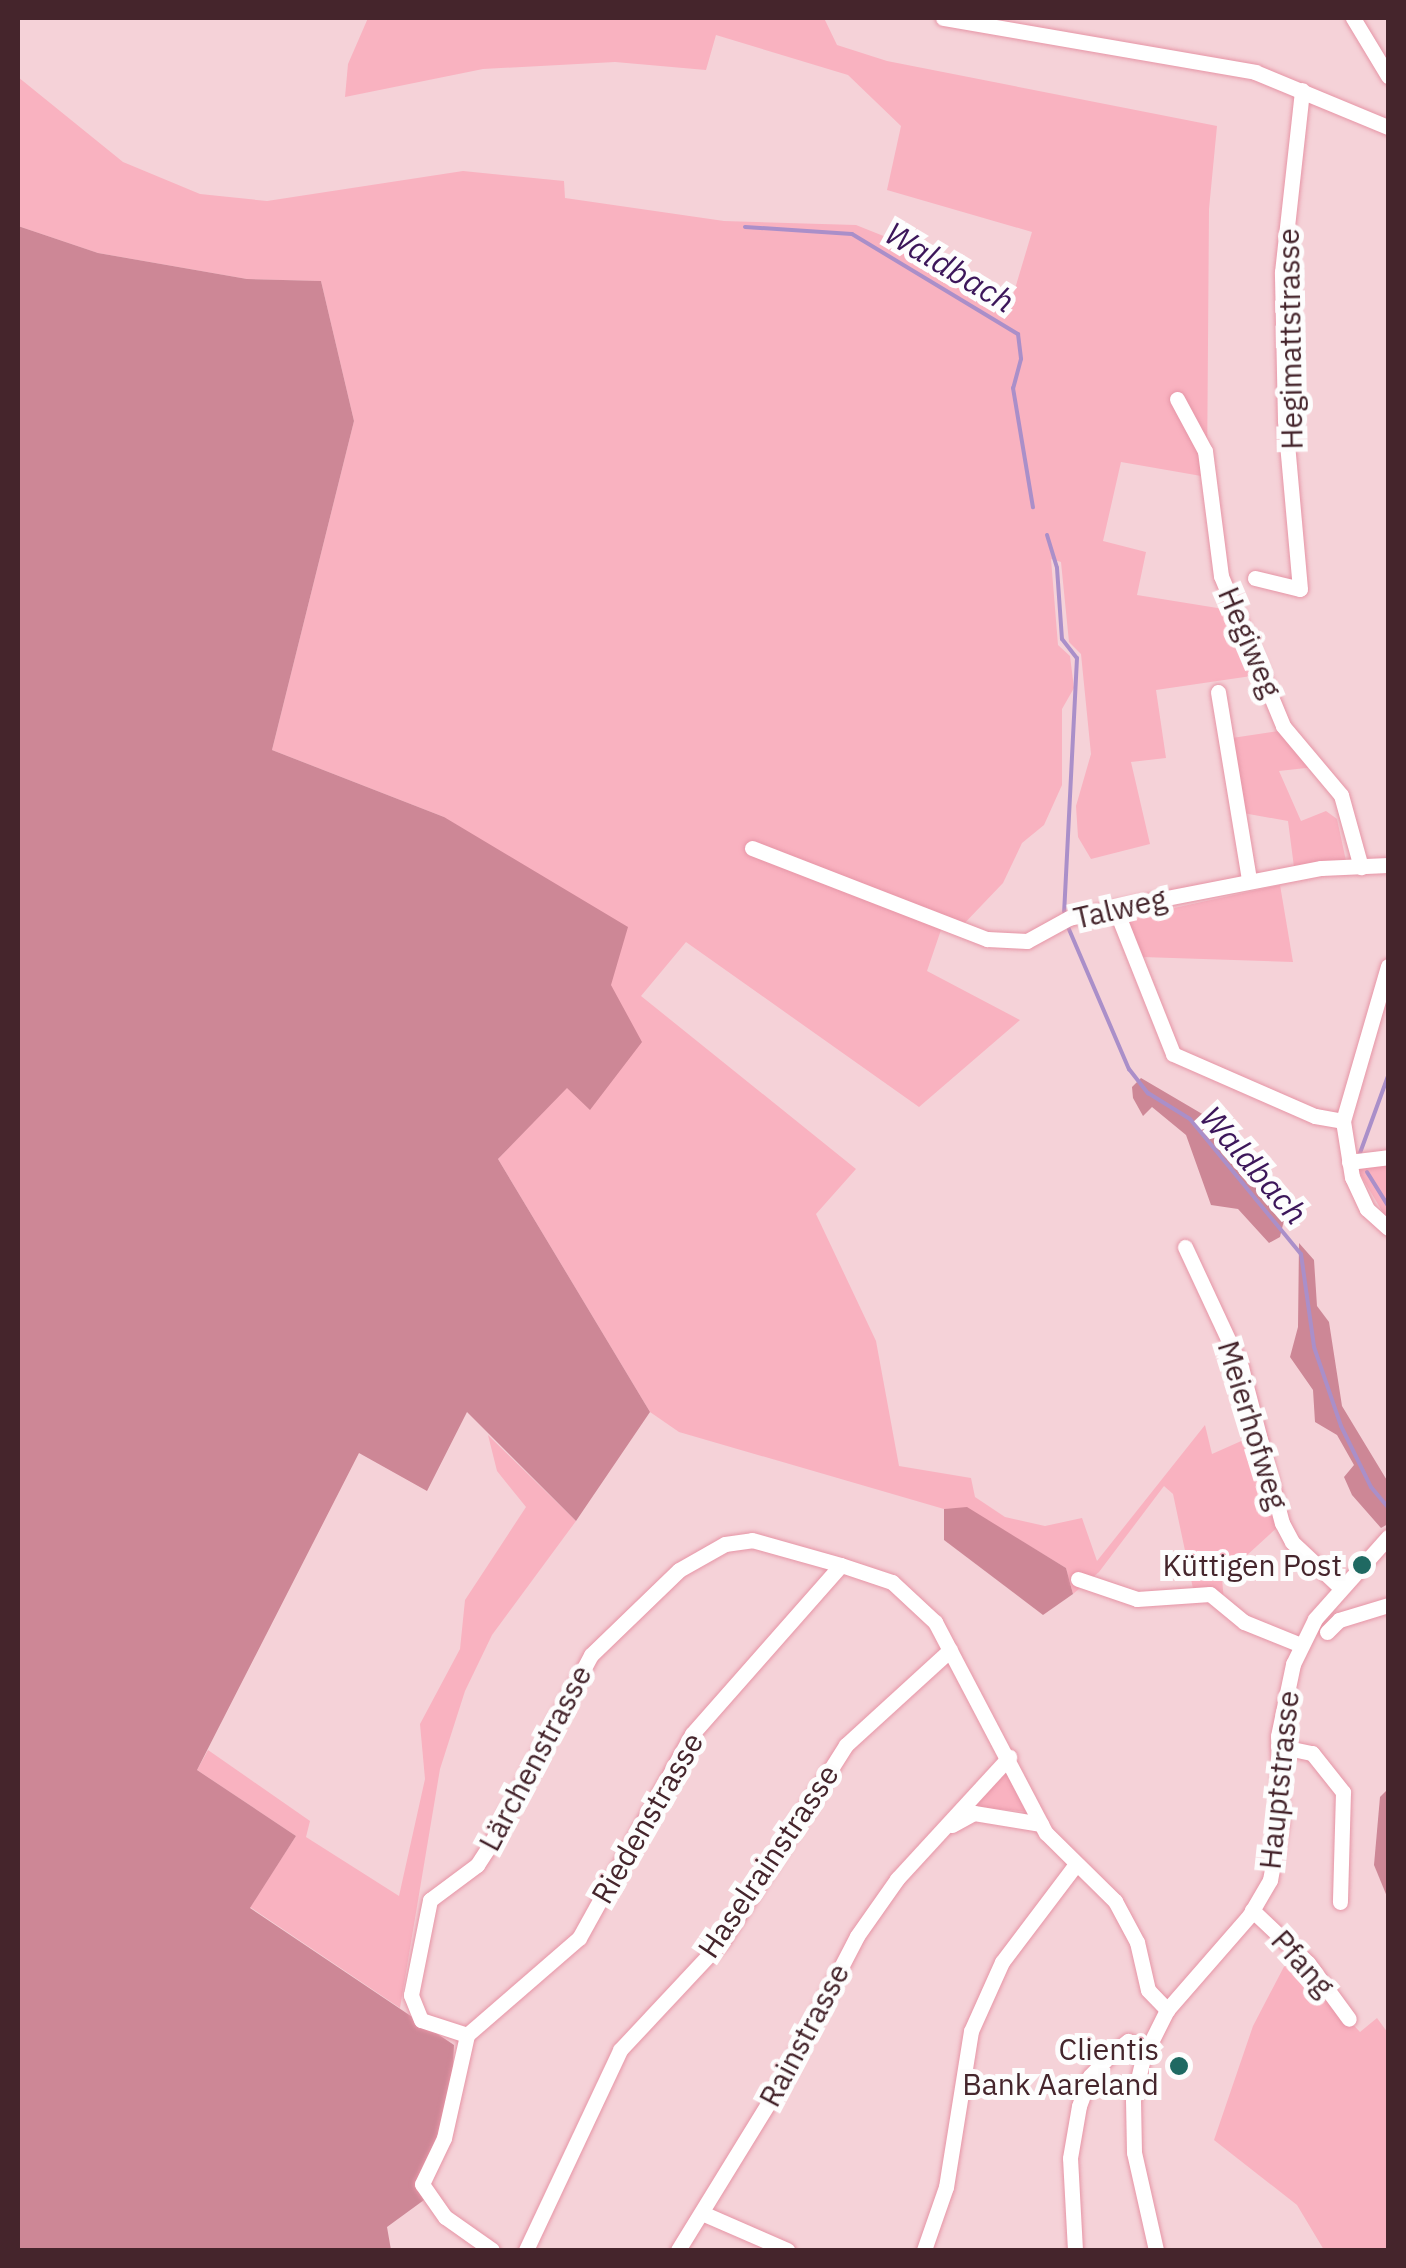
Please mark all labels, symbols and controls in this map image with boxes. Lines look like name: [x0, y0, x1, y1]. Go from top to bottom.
water label: Waldbach: [879, 214, 1021, 320]
street label: Hegimattstrasse: [1270, 228, 1310, 450]
street label: Hegiweg: [1211, 581, 1289, 703]
street label: Talweg: [1070, 880, 1170, 936]
water label: Waldbach: [1192, 1098, 1316, 1232]
street label: Meierhofweg: [1210, 1336, 1296, 1514]
place label: Küttigen Post: [1162, 1547, 1342, 1583]
marker: Küttigen Post: [1351, 1554, 1373, 1576]
street label: Lärchenstrasse: [471, 1659, 599, 1857]
street label: Hauptstrasse: [1252, 1689, 1306, 1871]
street label: Riedenstrasse: [584, 1726, 710, 1910]
street label: Haselrainstrasse: [690, 1758, 846, 1964]
street label: Pfang: [1264, 1922, 1342, 2004]
street label: Rainstrasse: [751, 1957, 857, 2113]
place label: Clientis Bank Aareland: [962, 2031, 1159, 2102]
marker: Clientis Bank Aareland: [1168, 2055, 1190, 2077]

